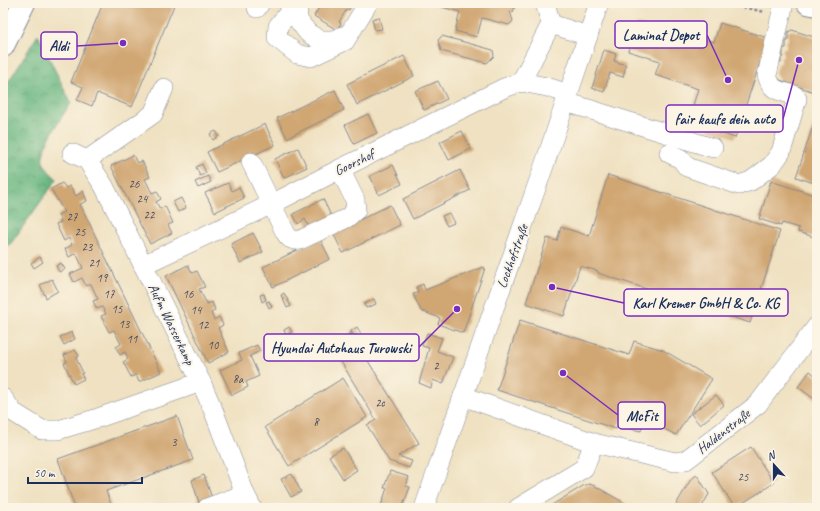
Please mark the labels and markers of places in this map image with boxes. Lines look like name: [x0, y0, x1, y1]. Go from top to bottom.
callout: Laminat Depot: [615, 21, 707, 48]
callout: Aldi: [41, 32, 77, 59]
callout: fair kaufe dein auto: [666, 105, 783, 132]
callout: Karl Kremer GmbH & Co. KG: [624, 289, 788, 316]
callout: Hyundai Autohaus Turowski: [264, 334, 419, 361]
callout: McFit: [618, 402, 665, 429]

